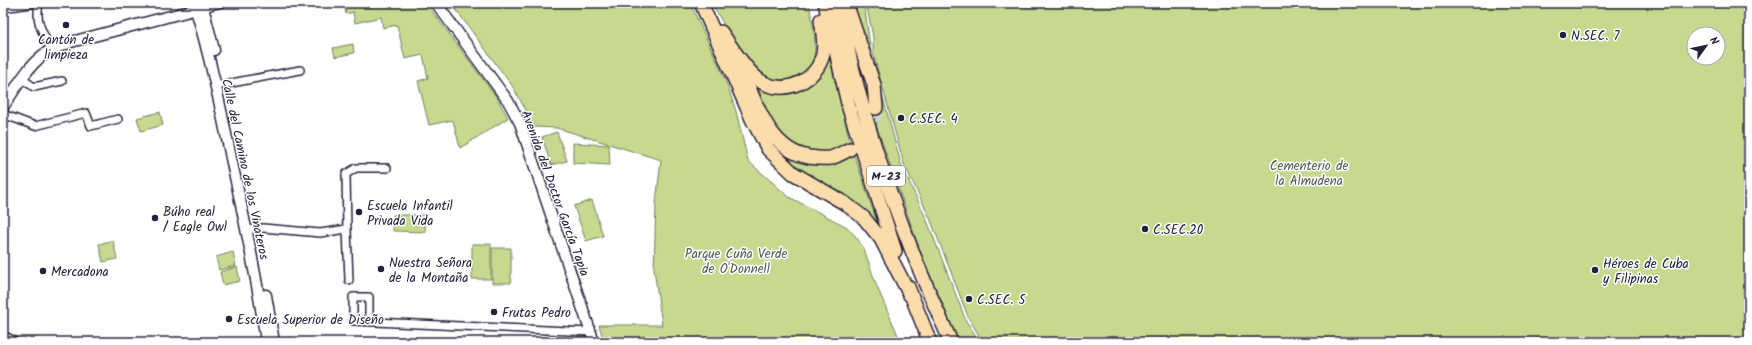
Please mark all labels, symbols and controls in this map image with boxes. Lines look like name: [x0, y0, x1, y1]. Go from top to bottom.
marker: Cantón de limpieza: [61, 20, 71, 30]
place label: N.SEC. 7: [1571, 26, 1620, 47]
north arrow: [1686, 26, 1726, 66]
place label: Cantón de limpieza: [38, 30, 94, 66]
marker: N.SEC. 7: [1558, 30, 1568, 40]
text: N: [1704, 33, 1723, 49]
street label: Calle del Camino de los Vinateros: [215, 77, 274, 262]
street label: Avenida del Doctor García Tapia: [515, 108, 594, 279]
place label: C.SEC. 4: [909, 109, 958, 130]
marker: C.SEC. 4: [896, 113, 906, 123]
park label: Cementerio de la Almudena: [1270, 156, 1348, 192]
road number: M-23: [867, 166, 905, 186]
place label: Escuela Infantil Privada Vida: [367, 196, 453, 232]
place label: Búho real / Eagle Owl: [163, 202, 227, 238]
marker: Escuela Infantil Privada Vida: [354, 207, 364, 217]
marker: Búho real / Eagle Owl: [150, 213, 160, 223]
place label: C.SEC.20: [1153, 220, 1204, 241]
marker: C.SEC.20: [1140, 224, 1150, 234]
park label: Parque Cuña Verde de O'Donnell: [685, 244, 787, 280]
place label: Nuestra Señora de la Montaña: [389, 253, 472, 289]
place label: Héroes de Cuba y Filipinas: [1602, 254, 1689, 290]
place label: Mercadona: [51, 262, 109, 283]
marker: Nuestra Señora de la Montaña: [376, 264, 386, 274]
marker: Héroes de Cuba y Filipinas: [1590, 265, 1600, 275]
marker: Mercadona: [38, 266, 48, 276]
place label: C.SEC. 5: [977, 290, 1026, 311]
marker: C.SEC. 5: [964, 294, 974, 304]
place label: Frutas Pedro: [502, 303, 571, 324]
marker: Frutas Pedro: [489, 307, 499, 317]
place label: Escuela Superior de Diseño: [237, 310, 384, 331]
marker: Escuela Superior de Diseño: [224, 314, 234, 324]

